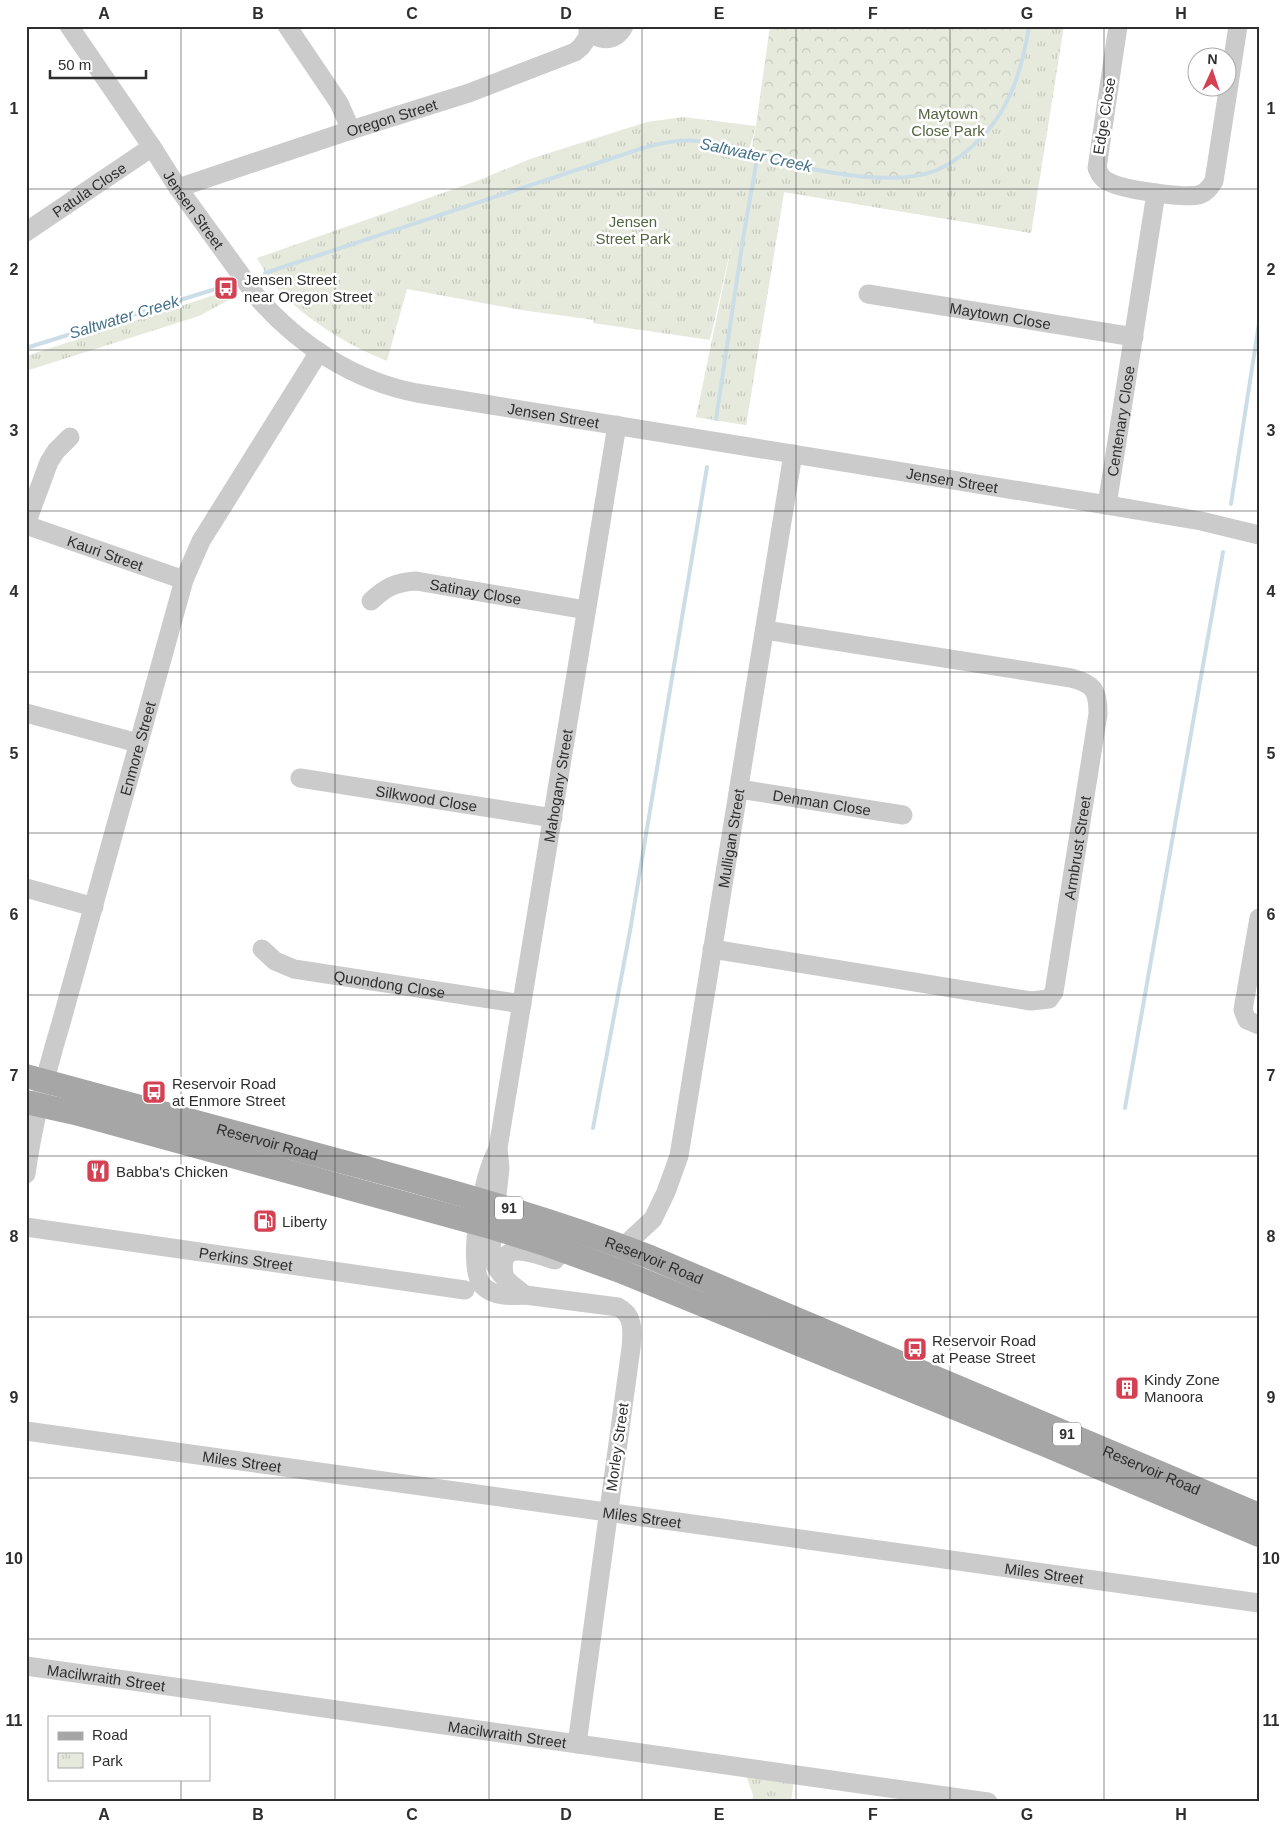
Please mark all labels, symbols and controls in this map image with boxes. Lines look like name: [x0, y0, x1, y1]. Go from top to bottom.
text: A: [98, 5, 110, 22]
text: B: [252, 5, 264, 22]
text: C: [406, 5, 418, 22]
text: D: [560, 5, 572, 22]
text: E: [714, 5, 725, 22]
text: F: [868, 5, 878, 22]
text: G: [1021, 5, 1033, 22]
text: H: [1175, 5, 1187, 22]
scale bar: [50, 48, 146, 80]
north arrow: [1188, 48, 1238, 98]
text: N: [1207, 51, 1218, 67]
text: 50 m: [58, 56, 91, 73]
street label: Edge Close: [1090, 76, 1118, 156]
street label: Oregon Street: [344, 95, 440, 139]
text: 1: [10, 100, 19, 117]
text: 1: [1267, 100, 1276, 117]
park label: Maytown Close Park: [911, 105, 985, 139]
water label: Saltwater Creek: [699, 135, 814, 175]
street label: Patula Close: [49, 159, 129, 220]
street label: Jensen Street: [160, 167, 228, 253]
park label: Jensen Street Park: [595, 213, 671, 247]
text: 2: [10, 261, 19, 278]
text: 2: [1267, 261, 1276, 278]
place label: Jensen Street near Oregon Street: [244, 271, 373, 305]
bus stop icon: Jensen Street near Oregon Street: [213, 275, 239, 301]
water label: Saltwater Creek: [67, 292, 182, 342]
street label: Maytown Close: [948, 299, 1052, 332]
street label: Centenary Close: [1103, 364, 1137, 478]
street label: Jensen Street: [506, 399, 601, 431]
text: 3: [10, 422, 19, 439]
text: 3: [1267, 422, 1276, 439]
street label: Jensen Street: [905, 464, 1000, 496]
street label: Kauri Street: [65, 532, 146, 574]
street label: Satinay Close: [429, 575, 523, 607]
text: 4: [10, 583, 19, 600]
text: 4: [1267, 583, 1276, 600]
street label: Enmore Street: [116, 699, 159, 797]
street label: Mahogany Street: [540, 727, 575, 844]
text: 5: [10, 745, 19, 762]
text: 5: [1267, 745, 1276, 762]
street label: Silkwood Close: [374, 782, 478, 814]
street label: Denman Close: [772, 786, 872, 818]
street label: Mulligan Street: [714, 787, 747, 889]
street label: Armbrust Street: [1060, 794, 1094, 901]
text: 6: [10, 906, 19, 923]
text: 6: [1267, 906, 1276, 923]
street label: Quondong Close: [333, 967, 447, 1001]
text: 7: [10, 1067, 19, 1084]
text: 7: [1267, 1067, 1276, 1084]
place label: Reservoir Road at Enmore Street: [172, 1075, 286, 1109]
bus stop icon: Reservoir Road at Enmore Street: [141, 1079, 167, 1105]
street label: Reservoir Road: [215, 1119, 320, 1163]
restaurant icon: Babba's Chicken: [85, 1158, 111, 1184]
place label: Babba's Chicken: [116, 1163, 228, 1180]
road number: 91: [495, 1196, 523, 1220]
fuel station icon: Liberty: [252, 1208, 278, 1234]
place label: Liberty: [282, 1213, 328, 1230]
text: 8: [10, 1228, 19, 1245]
text: 8: [1267, 1228, 1276, 1245]
street label: Reservoir Road: [603, 1233, 706, 1287]
street label: Perkins Street: [198, 1243, 294, 1274]
place label: Reservoir Road at Pease Street: [932, 1332, 1036, 1366]
bus stop icon: Reservoir Road at Pease Street: [902, 1336, 928, 1362]
place label: Kindy Zone Manoora: [1144, 1371, 1220, 1405]
building icon: Kindy Zone Manoora: [1114, 1375, 1140, 1401]
text: 9: [10, 1389, 19, 1406]
text: 9: [1267, 1389, 1276, 1406]
street label: Morley Street: [602, 1401, 632, 1492]
road number: 91: [1053, 1422, 1081, 1446]
street label: Reservoir Road: [1101, 1441, 1203, 1498]
street label: Miles Street: [201, 1447, 283, 1475]
street label: Miles Street: [602, 1503, 683, 1531]
text: 10: [5, 1550, 23, 1567]
text: 10: [1262, 1550, 1280, 1567]
street label: Miles Street: [1004, 1559, 1085, 1587]
street label: Macilwraith Street: [46, 1661, 167, 1694]
text: 11: [6, 1712, 23, 1729]
text: 11: [1263, 1712, 1280, 1729]
legend: [48, 1716, 210, 1780]
street label: Macilwraith Street: [447, 1717, 568, 1751]
text: Road: [92, 1726, 128, 1743]
text: Park: [92, 1752, 123, 1769]
text: A: [98, 1806, 110, 1823]
text: B: [252, 1806, 264, 1823]
text: C: [406, 1806, 418, 1823]
text: D: [560, 1806, 572, 1823]
text: E: [714, 1806, 725, 1823]
text: F: [868, 1806, 878, 1823]
text: G: [1021, 1806, 1033, 1823]
text: H: [1175, 1806, 1187, 1823]

